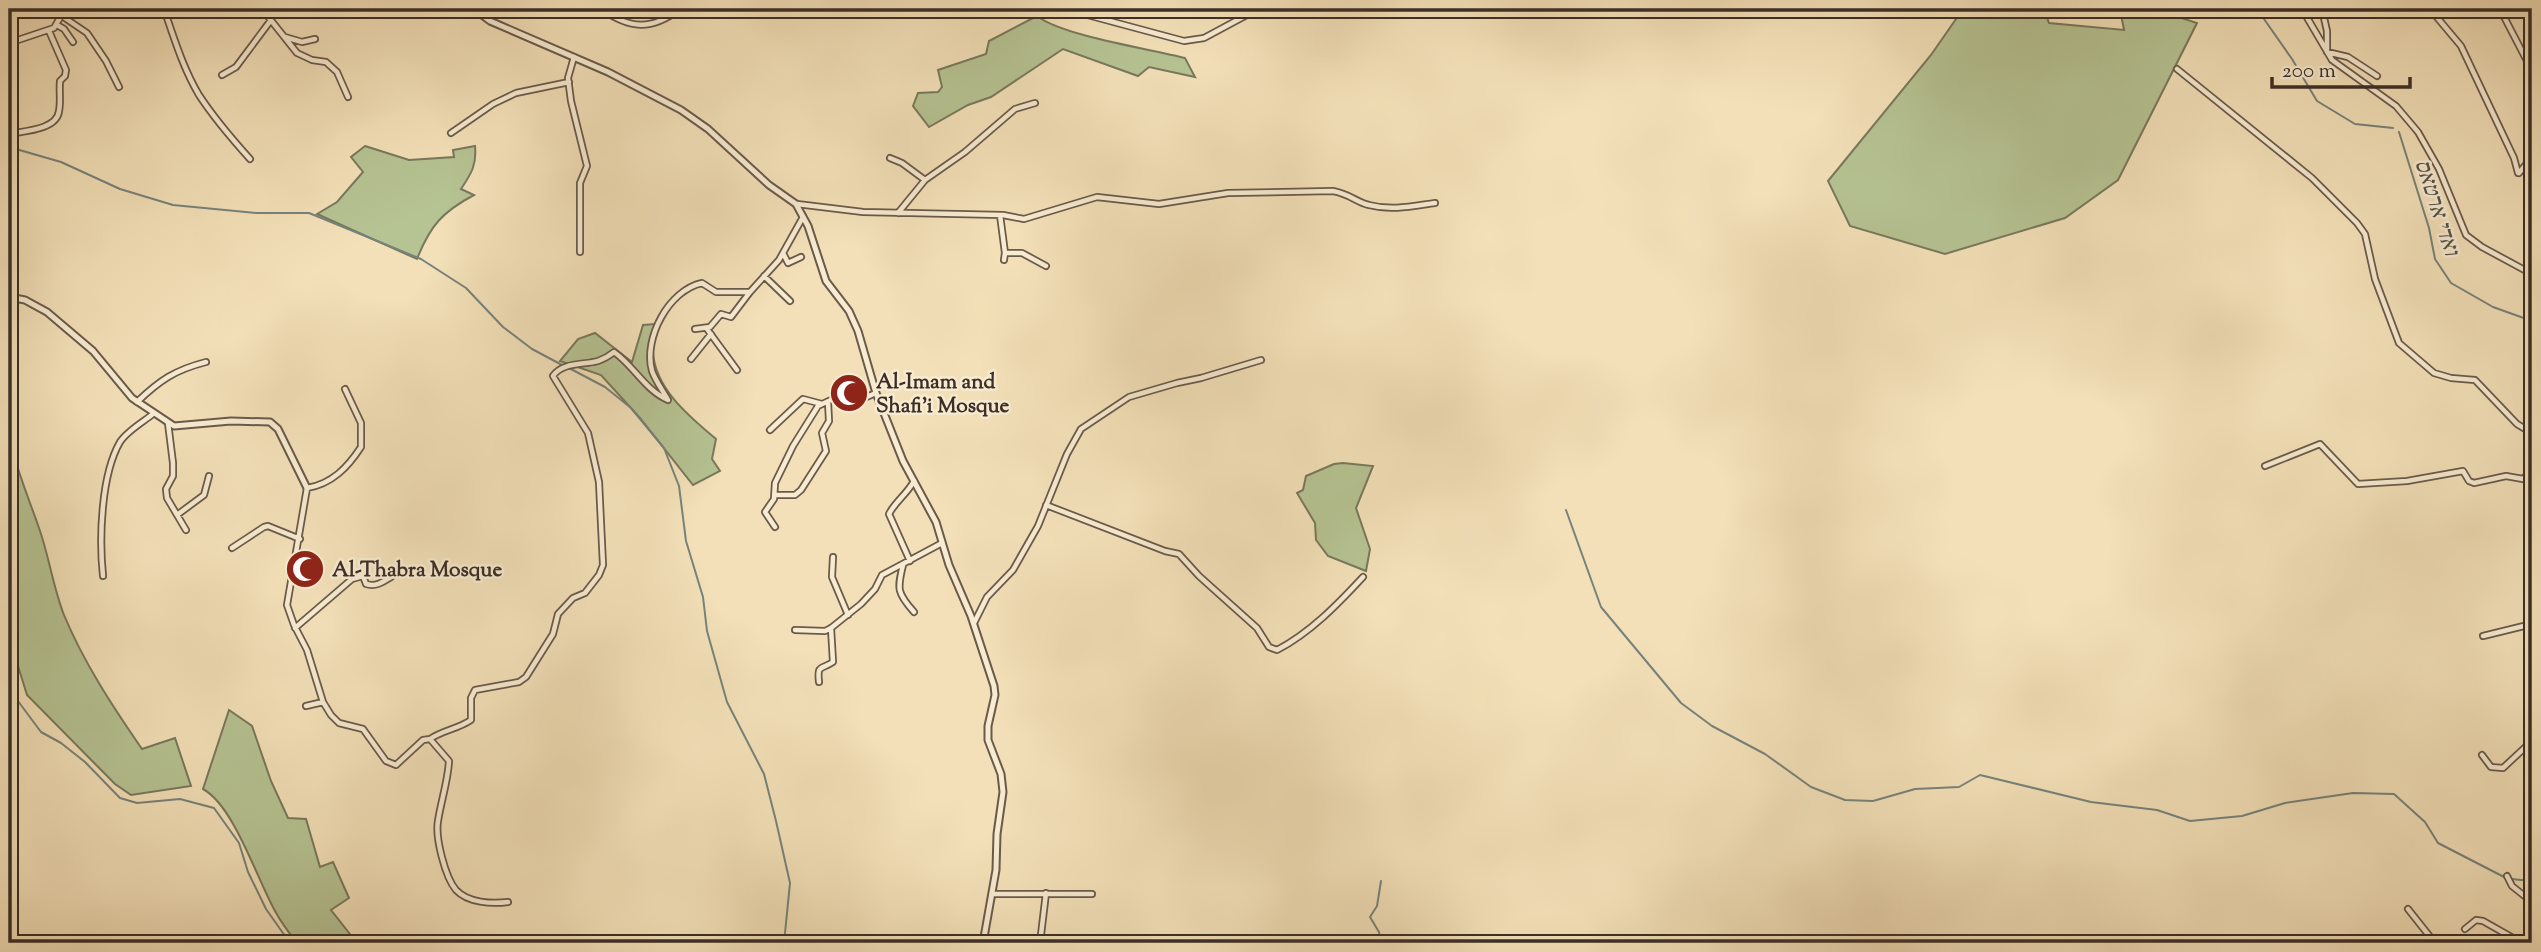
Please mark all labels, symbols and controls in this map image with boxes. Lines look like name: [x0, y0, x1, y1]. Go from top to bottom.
scale bar: [2272, 46, 2410, 90]
text: 200 m: [2282, 57, 2336, 87]
water label: ואדי ארטאס: [2405, 155, 2467, 262]
place label: Al-Imam and Shafi'i Mosque: [876, 368, 1010, 422]
mosque icon: Al-Imam and Shafi'i Mosque: [828, 372, 870, 414]
mosque icon: Al-Thabra Mosque: [284, 548, 326, 590]
place label: Al-Thabra Mosque: [332, 556, 502, 586]

